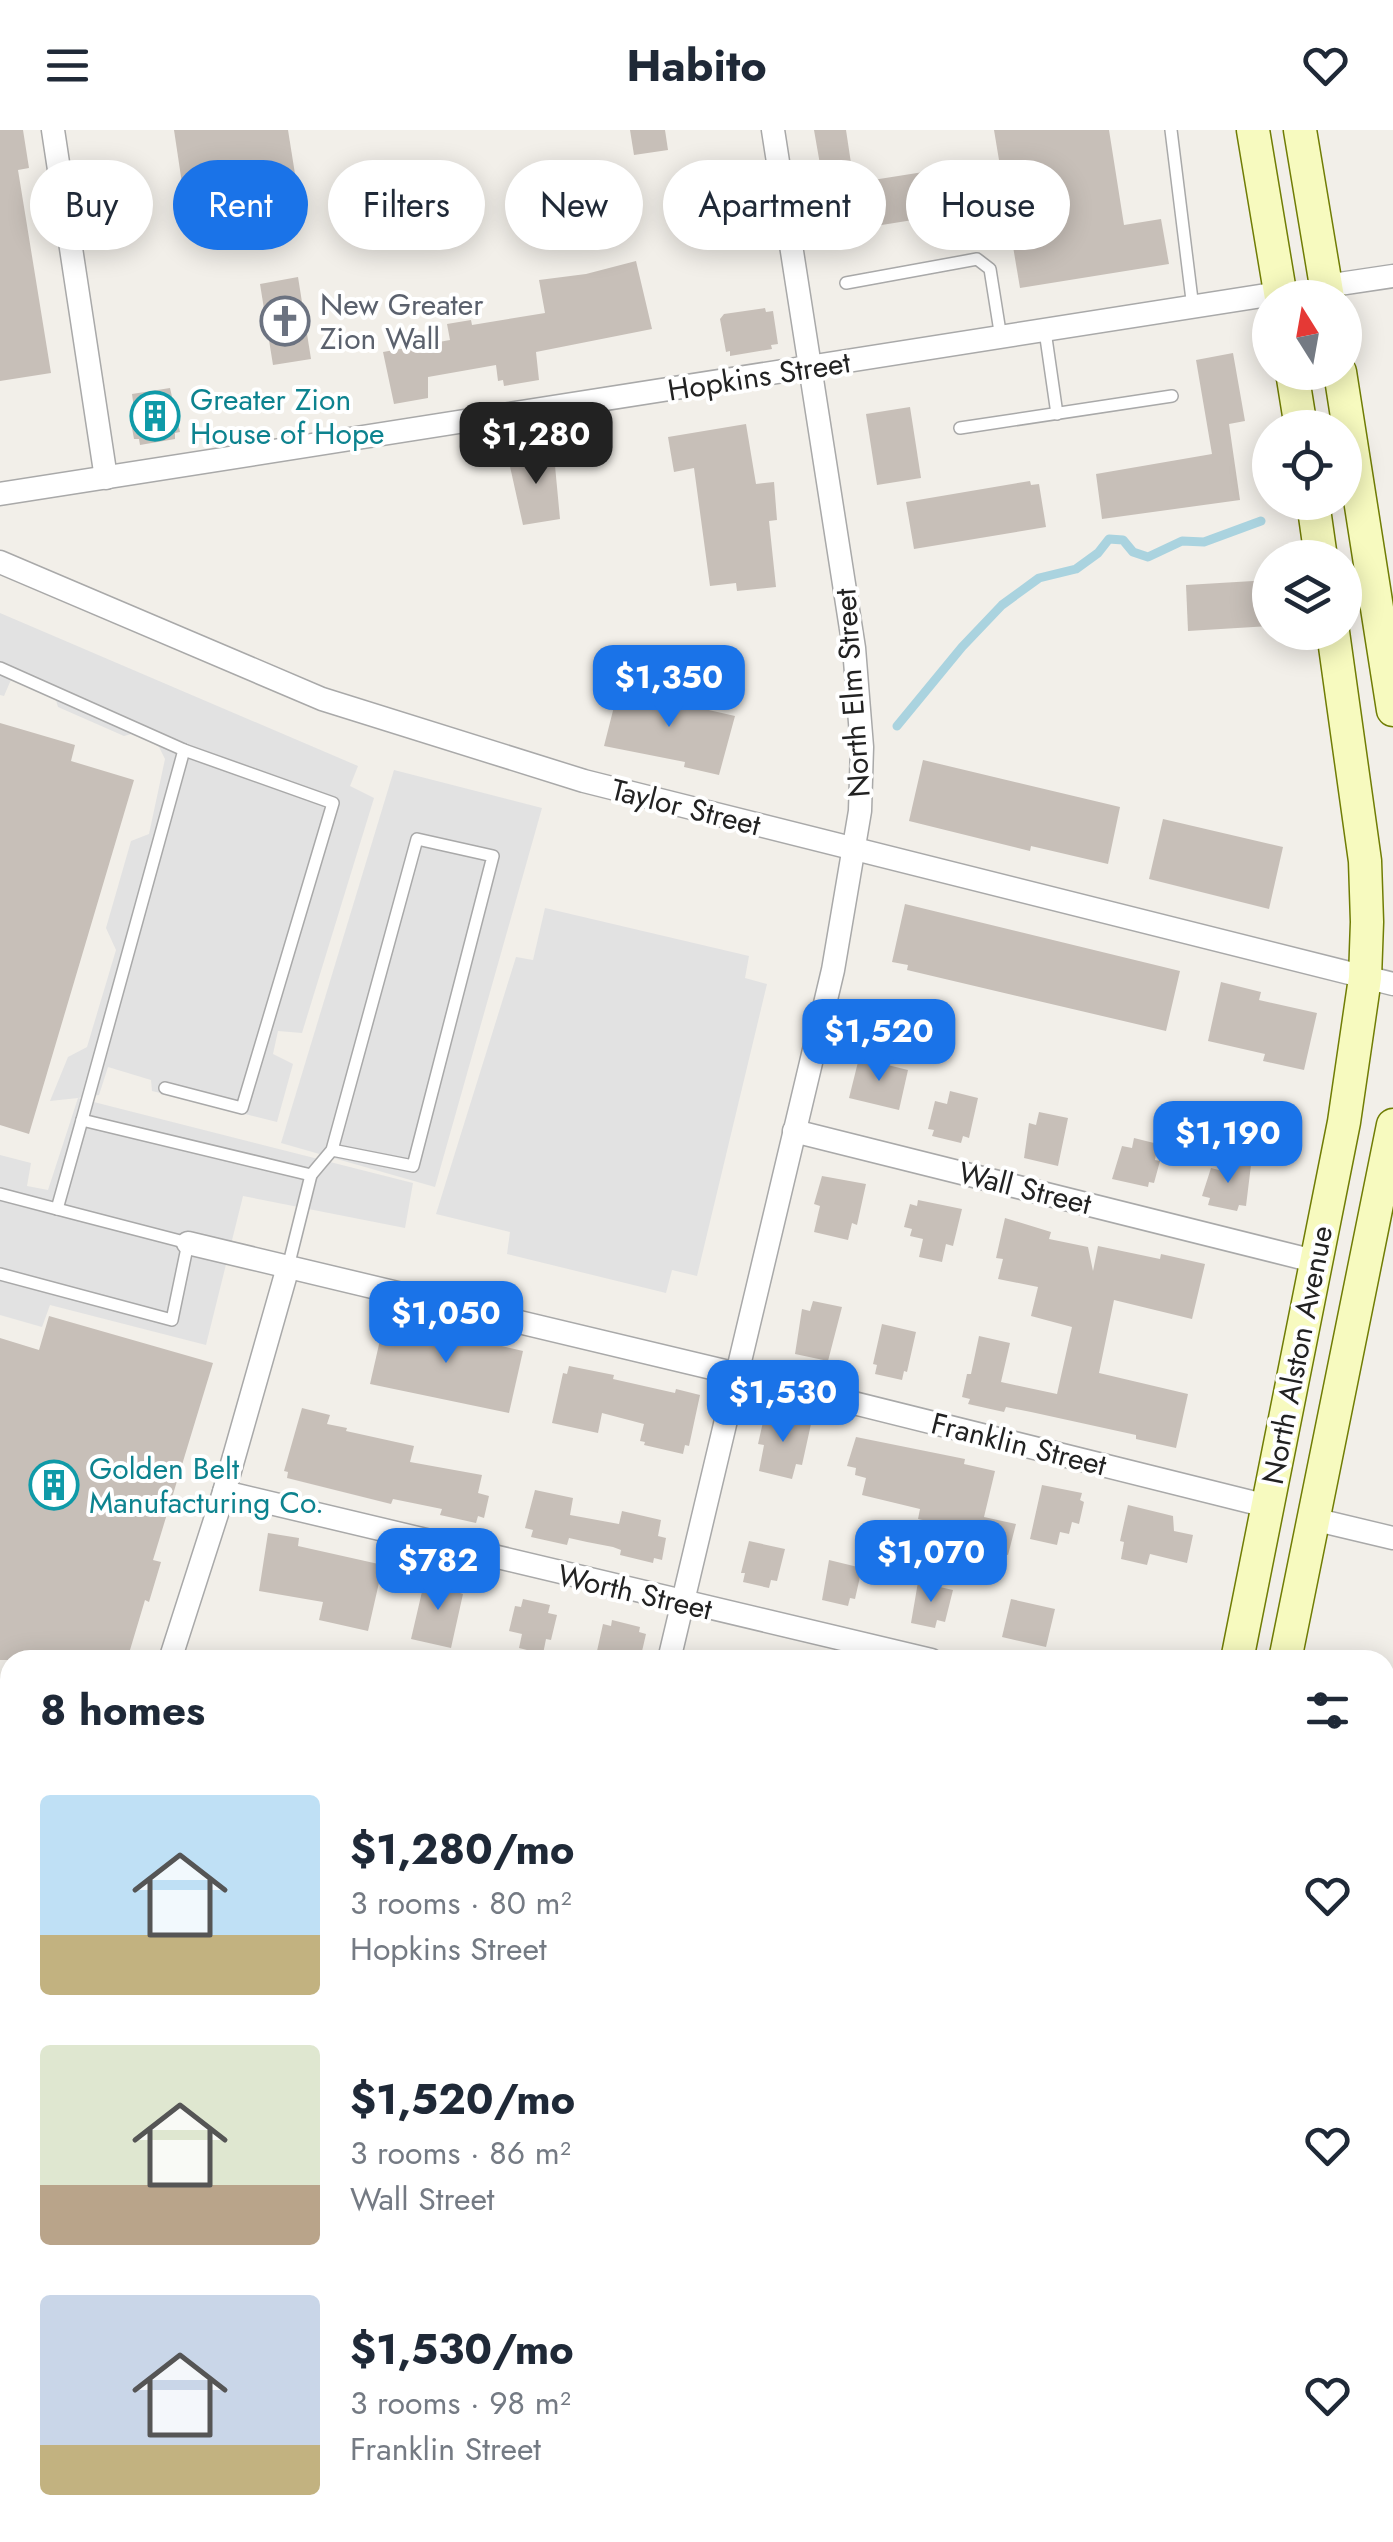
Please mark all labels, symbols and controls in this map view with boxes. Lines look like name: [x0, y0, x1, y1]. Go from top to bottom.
text: Habito: [626, 33, 767, 98]
icon: menu: [40, 38, 95, 93]
icon: heart: [1298, 38, 1353, 93]
chip: Buy: [30, 160, 153, 250]
chip: Rent: [173, 160, 308, 250]
chip: Filters: [328, 160, 485, 250]
chip: New: [505, 160, 643, 250]
chip: Apartment: [663, 160, 886, 250]
chip: House: [906, 160, 1070, 250]
north arrow: [1252, 280, 1362, 390]
map controls: [1252, 280, 1362, 650]
place label: New Greater Zion Wall: [320, 283, 484, 360]
church icon: New Greater Zion Wall: [259, 295, 311, 347]
street label: Hopkins Street: [665, 340, 854, 412]
place label: Greater Zion House of Hope: [190, 378, 384, 455]
building icon: Greater Zion House of Hope: [129, 390, 181, 442]
pin: $1,280: [455, 402, 617, 487]
button: locate: [1252, 410, 1362, 520]
text: $1,280: [482, 411, 590, 457]
button: layers: [1252, 540, 1362, 650]
street label: North Elm Street: [823, 586, 881, 799]
pin: $1,350: [588, 645, 750, 730]
text: $1,350: [615, 654, 723, 700]
street label: Taylor Street: [607, 768, 766, 847]
pin: $1,520: [798, 999, 960, 1084]
text: $1,520: [824, 1008, 934, 1054]
pin: $1,190: [1147, 1101, 1309, 1186]
text: $1,190: [1175, 1110, 1281, 1156]
street label: Wall Street: [954, 1151, 1097, 1225]
street label: North Alston Avenue: [1251, 1222, 1343, 1488]
pin: $1,050: [365, 1281, 527, 1366]
text: $1,050: [391, 1290, 501, 1336]
pin: $1,530: [702, 1360, 864, 1445]
text: $1,530: [729, 1369, 837, 1415]
street label: Franklin Street: [927, 1401, 1112, 1487]
place label: Golden Belt Manufacturing Co.: [89, 1447, 324, 1524]
building icon: Golden Belt Manufacturing Co.: [28, 1459, 80, 1511]
pin: $1,070: [850, 1520, 1012, 1605]
pin: $782: [379, 1528, 497, 1613]
text: $1,070: [877, 1529, 985, 1575]
text: $782: [398, 1537, 478, 1583]
street label: Worth Street: [553, 1553, 717, 1631]
text: 8 homes: [40, 1680, 205, 1741]
icon: filters: [1300, 1683, 1355, 1738]
text: $1,280/mo: [350, 1819, 575, 1880]
icon: home: [120, 1835, 240, 1955]
icon: heart: [1300, 1868, 1355, 1923]
text: 3 rooms · 80 m²: [350, 1880, 571, 1926]
text: Hopkins Street: [350, 1926, 547, 1972]
text: $1,520/mo: [350, 2069, 575, 2130]
icon: home: [120, 2085, 240, 2205]
icon: heart: [1300, 2118, 1355, 2173]
text: 3 rooms · 86 m²: [350, 2130, 571, 2176]
text: Wall Street: [350, 2176, 495, 2222]
text: $1,530/mo: [350, 2319, 574, 2380]
icon: home: [120, 2335, 240, 2455]
icon: heart: [1300, 2368, 1355, 2423]
text: 3 rooms · 98 m²: [350, 2380, 571, 2426]
text: Franklin Street: [350, 2426, 541, 2472]

